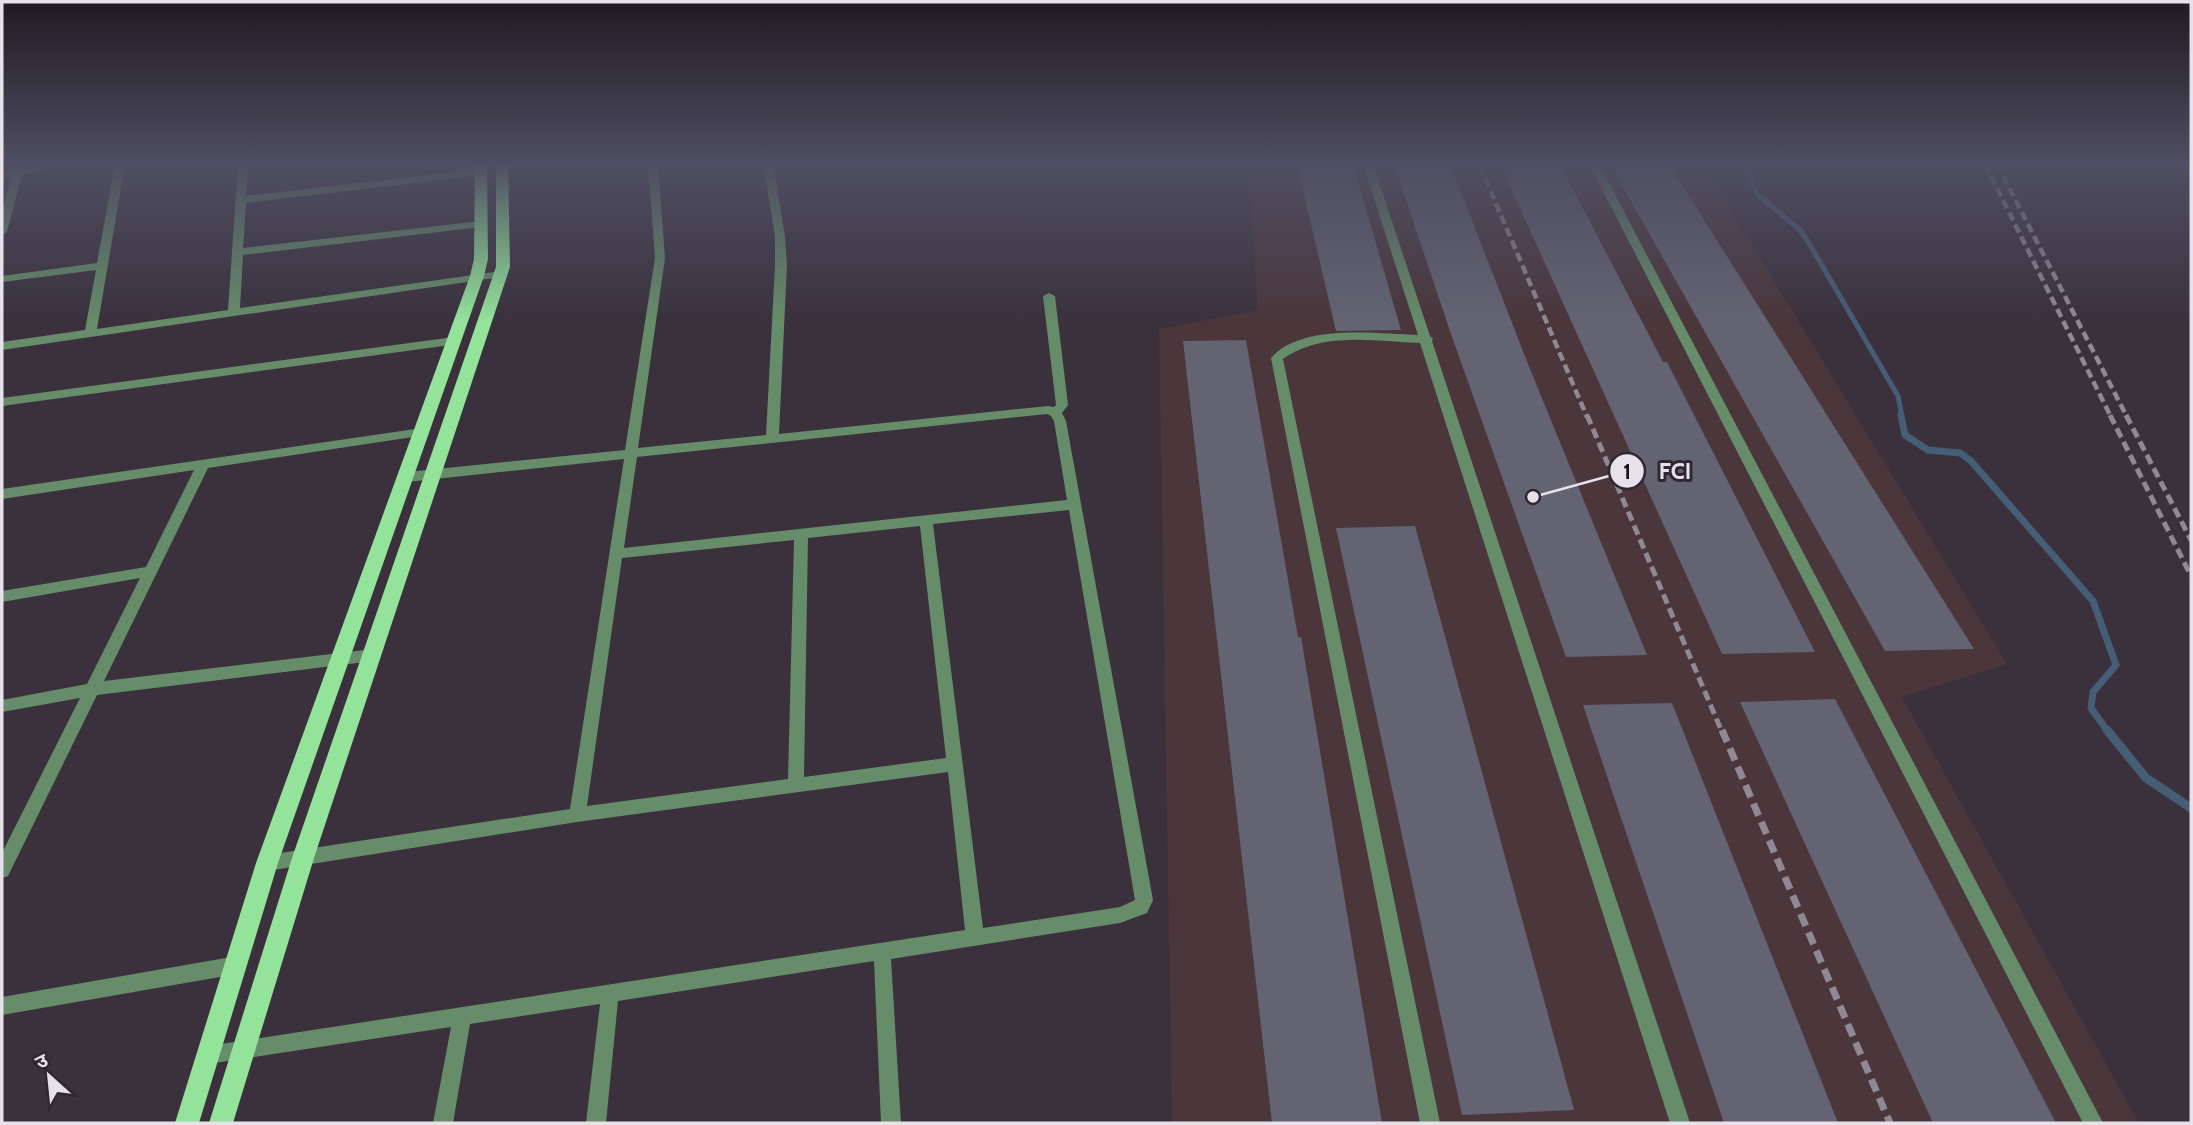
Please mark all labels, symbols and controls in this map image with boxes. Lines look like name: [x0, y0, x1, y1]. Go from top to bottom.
callout: FCI: [1610, 449, 1705, 493]
text: FCI: [1659, 457, 1691, 485]
text: 1: [1623, 459, 1631, 484]
north arrow: [14, 1041, 84, 1111]
text: उ: [31, 1048, 52, 1074]

